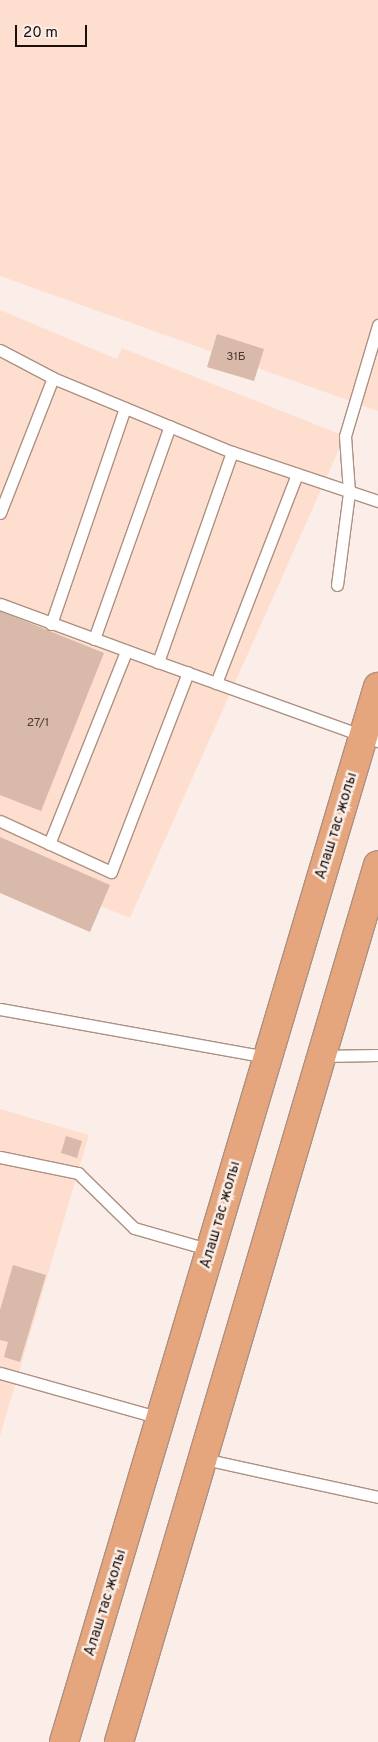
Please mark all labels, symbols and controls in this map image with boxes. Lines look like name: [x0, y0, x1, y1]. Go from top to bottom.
scale bar: [18, 15, 90, 47]
text: 20 m: [23, 24, 58, 43]
house number: 31Б: [226, 351, 246, 365]
house number: 27/1: [27, 717, 49, 731]
street label: Алаш тас жолы: [312, 770, 362, 882]
street label: Алаш тас жолы: [197, 1159, 245, 1271]
street label: Алаш тас жолы: [81, 1547, 131, 1659]

